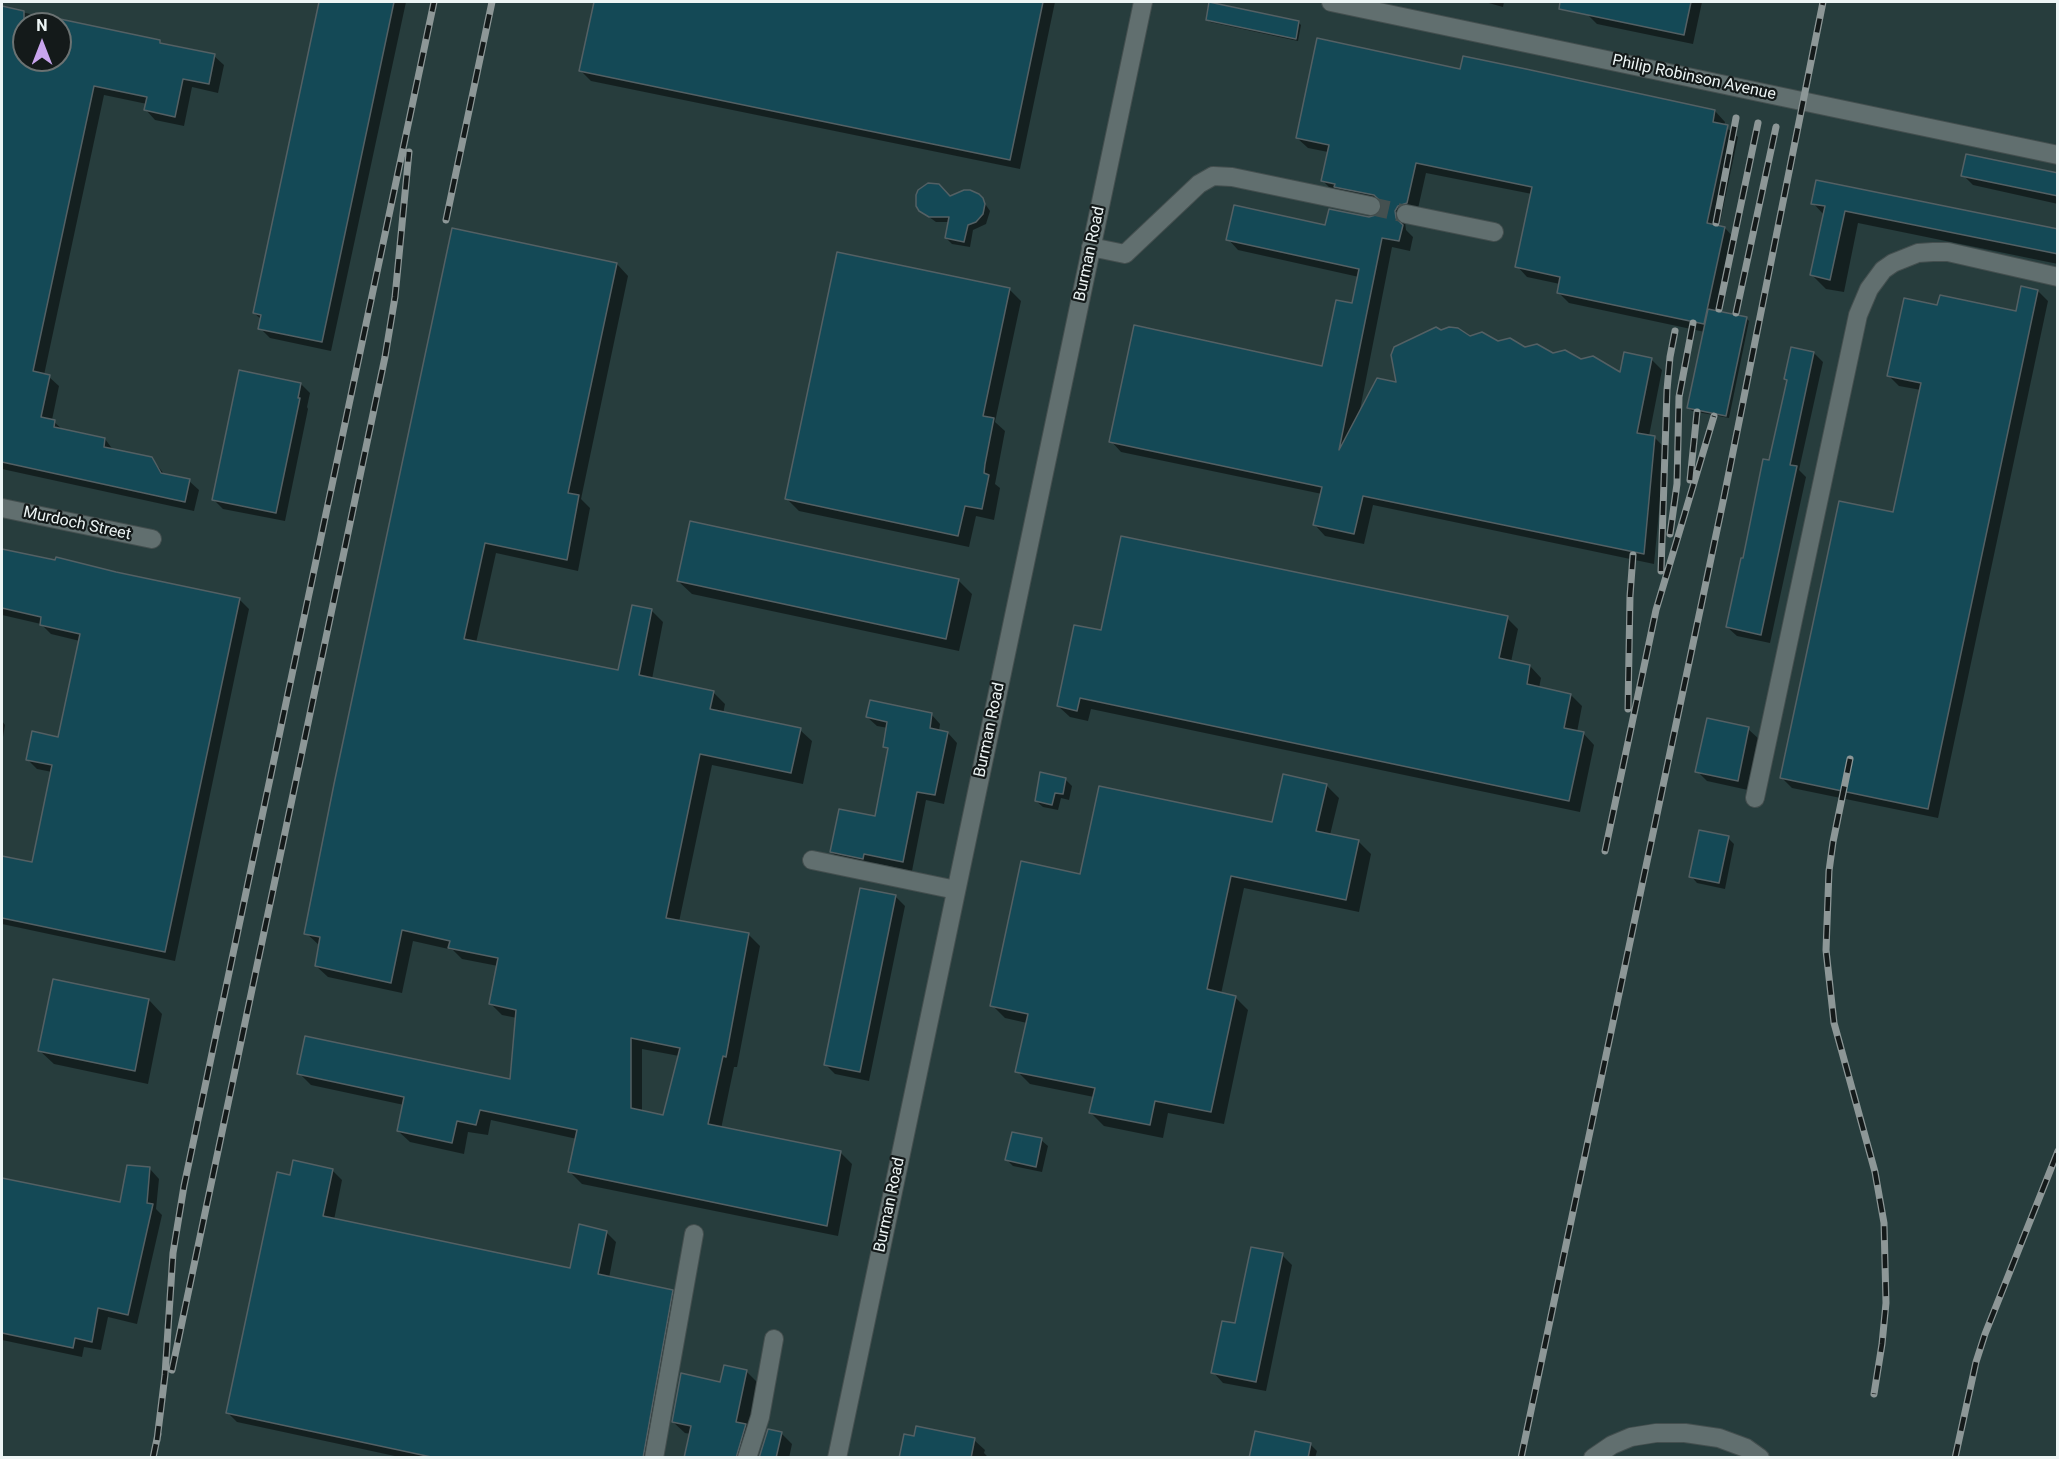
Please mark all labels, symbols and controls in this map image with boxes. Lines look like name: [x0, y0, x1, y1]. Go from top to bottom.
north arrow: [12, 12, 72, 72]
text: N: [36, 16, 48, 35]
street label: Philip Robinson Avenue: [1610, 51, 1778, 105]
street label: Burman Road: [1071, 205, 1109, 303]
street label: Murdoch Street: [21, 503, 133, 545]
street label: Burman Road: [971, 681, 1009, 779]
street label: Burman Road: [871, 1156, 909, 1254]

